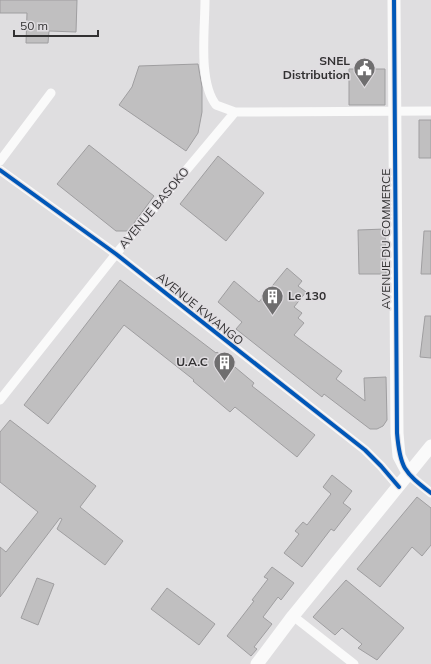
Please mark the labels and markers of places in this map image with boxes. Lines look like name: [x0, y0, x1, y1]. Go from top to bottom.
place label: SNEL Distribution: [283, 53, 350, 82]
public building icon: SNEL Distribution: [352, 55, 378, 88]
building icon: Le 130: [260, 283, 286, 316]
place label: Le 130: [288, 288, 326, 303]
building icon: U.A.C: [211, 349, 237, 382]
place label: U.A.C: [176, 354, 208, 369]

